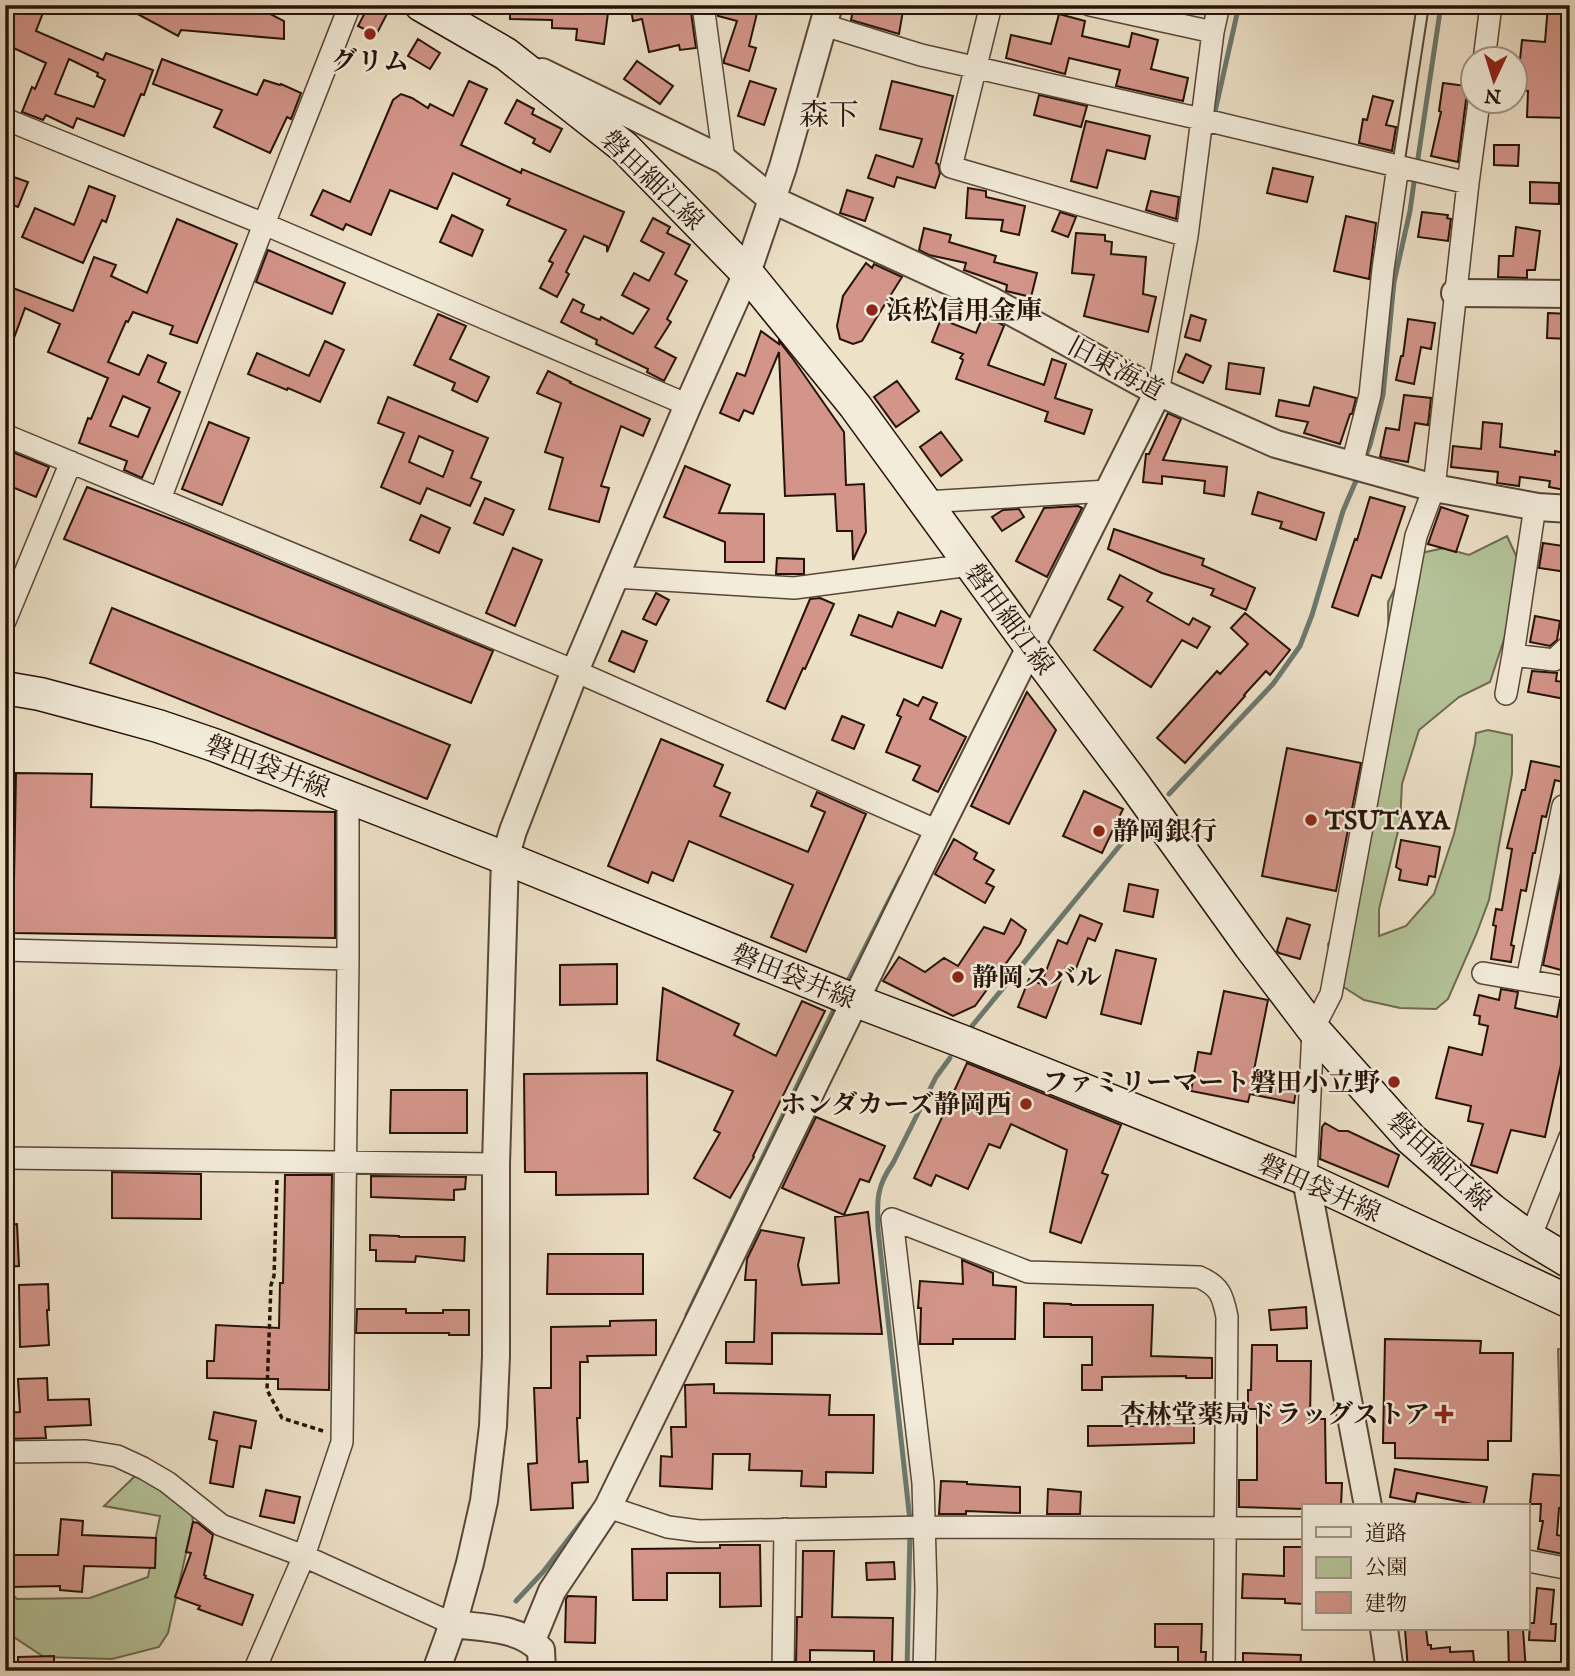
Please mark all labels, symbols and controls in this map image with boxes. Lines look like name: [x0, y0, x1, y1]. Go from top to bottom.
marker: グリム: [362, 26, 378, 42]
place label: グリム: [331, 46, 409, 79]
north arrow: [1460, 46, 1530, 116]
text: N: [1483, 82, 1503, 108]
district label: 森下: [799, 98, 859, 136]
street label: 磐田細江線: [594, 124, 710, 238]
place label: 浜松信用金庫: [886, 295, 1042, 328]
marker: 浜松信用金庫: [864, 302, 880, 318]
street label: 旧東海道: [1062, 330, 1169, 408]
street label: 磐田細江線: [957, 558, 1060, 682]
street label: 磐田袋井線: [201, 729, 334, 806]
place label: TSUTAYA: [1324, 805, 1451, 838]
marker: TSUTAYA: [1303, 812, 1319, 828]
place label: 静岡銀行: [1113, 816, 1217, 849]
marker: 静岡銀行: [1091, 823, 1107, 839]
street label: 磐田袋井線: [727, 938, 860, 1017]
place label: 静岡スバル: [972, 962, 1102, 995]
marker: 静岡スバル: [950, 969, 966, 985]
place label: ファミリーマート磐田小立野: [1043, 1067, 1380, 1100]
marker: ファミリーマート磐田小立野: [1386, 1074, 1402, 1090]
place label: ホンダカーズ静岡西: [780, 1089, 1012, 1122]
marker: ホンダカーズ静岡西: [1018, 1096, 1034, 1112]
street label: 磐田細江線: [1380, 1106, 1498, 1218]
street label: 磐田袋井線: [1253, 1148, 1385, 1231]
place label: 杏林堂薬局ドラッグストア: [1120, 1399, 1430, 1432]
marker: 杏林堂薬局ドラッグストア: [1436, 1406, 1452, 1422]
legend: [1302, 1504, 1530, 1630]
text: 道路: [1365, 1521, 1407, 1548]
text: 公園: [1365, 1555, 1407, 1582]
text: 建物: [1365, 1591, 1407, 1618]

